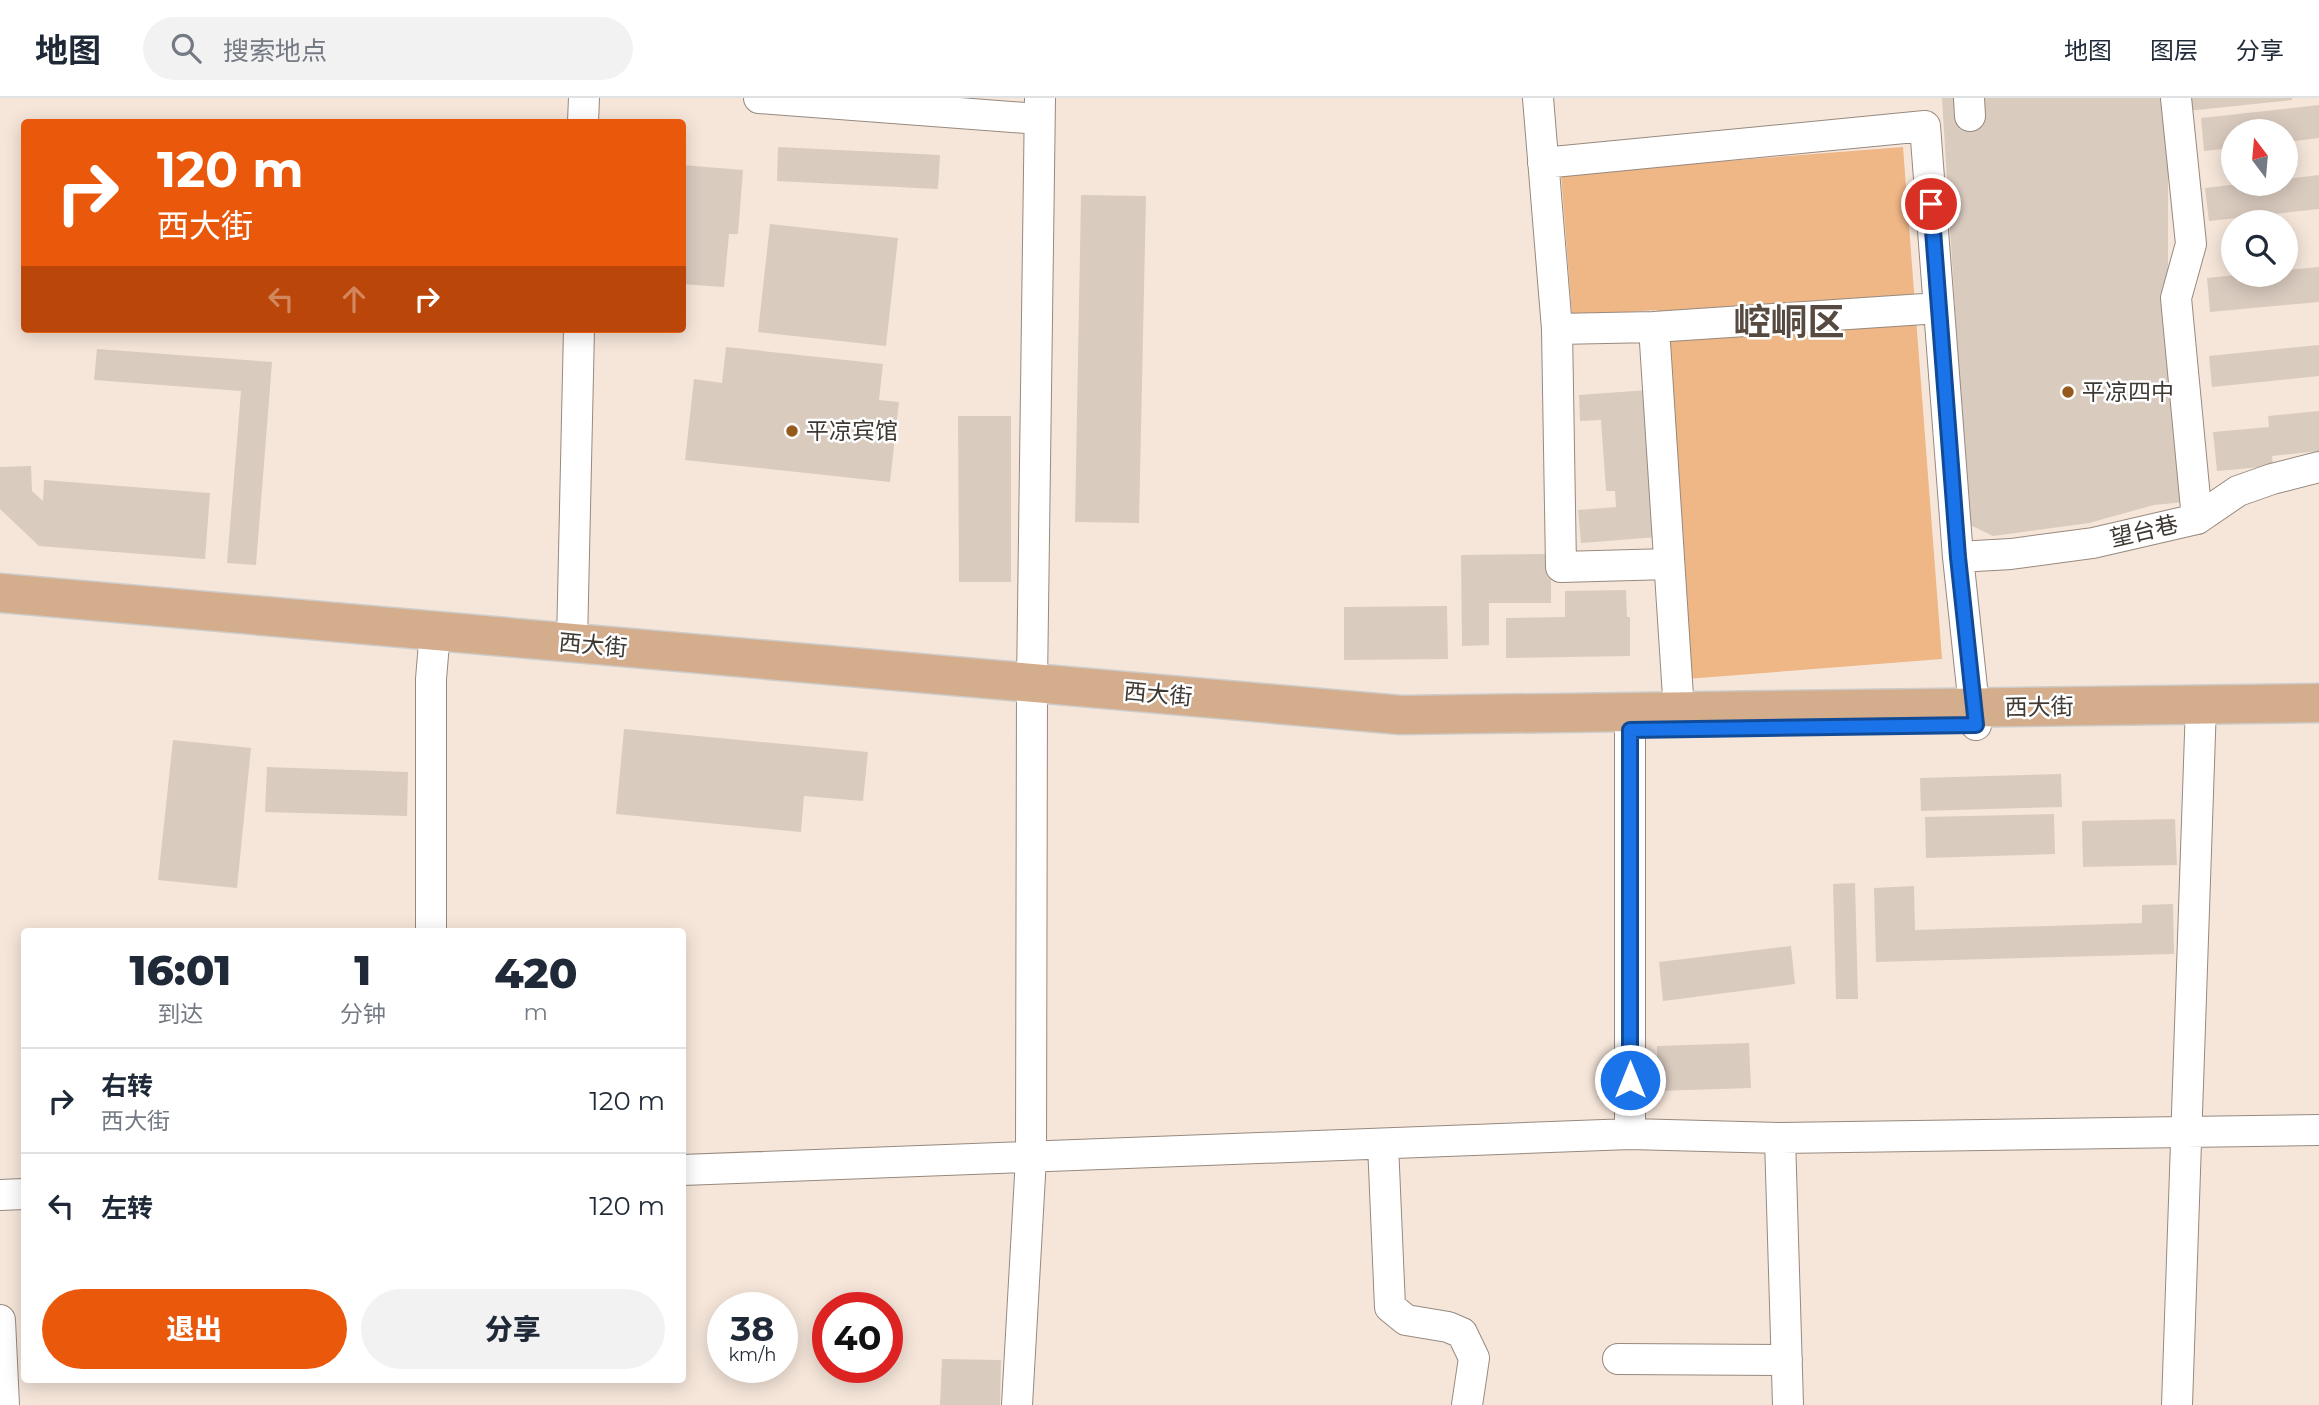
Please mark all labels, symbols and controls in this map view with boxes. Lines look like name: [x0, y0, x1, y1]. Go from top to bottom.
search box: [143, 17, 633, 80]
icon: search: [167, 29, 205, 67]
text: 地图: [35, 30, 101, 70]
text: 搜索地点: [223, 35, 327, 67]
text: 地图: [2064, 36, 2112, 65]
text: 图层: [2150, 36, 2198, 65]
text: 分享: [2236, 36, 2284, 65]
north arrow: [2221, 119, 2298, 196]
map controls: [2221, 119, 2298, 287]
text: 120 m: [157, 140, 304, 199]
icon: right: [42, 147, 133, 238]
pin: [1901, 174, 1961, 234]
icon: arrive: [1912, 185, 1950, 223]
text: 西大街: [157, 206, 253, 245]
button: search: [2221, 210, 2298, 287]
icon: left: [262, 280, 300, 318]
icon: ahead: [335, 280, 373, 318]
icon: right: [408, 280, 446, 318]
district label: 崆峒区: [1734, 299, 1845, 344]
place label: 平凉四中: [2082, 378, 2174, 406]
marker: 平凉四中: [2060, 384, 2076, 400]
place label: 平凉宾馆: [806, 417, 898, 445]
marker: 平凉宾馆: [784, 423, 800, 439]
street label: 望台巷: [2107, 510, 2181, 552]
street label: 西大街: [557, 628, 629, 662]
street label: 西大街: [1122, 677, 1194, 711]
street label: 西大街: [2004, 692, 2074, 722]
text: 16:01: [130, 944, 231, 996]
text: 1: [354, 944, 371, 996]
text: 420: [494, 947, 577, 999]
text: m: [524, 998, 548, 1026]
text: 到达: [157, 1000, 203, 1028]
text: 分钟: [340, 1000, 386, 1028]
position arrow: [1593, 1043, 1667, 1117]
text: 右转: [101, 1070, 153, 1102]
icon: right: [42, 1082, 80, 1120]
text: 120 m: [589, 1085, 665, 1117]
text: 西大街: [101, 1107, 170, 1135]
icon: left: [42, 1187, 80, 1225]
text: 120 m: [589, 1190, 665, 1222]
text: 左转: [101, 1192, 153, 1224]
button: 退出: [42, 1289, 347, 1369]
button: 分享: [361, 1289, 665, 1369]
speed limit sign: 40: [812, 1292, 903, 1383]
text: 38: [731, 1307, 774, 1350]
text: km/h: [728, 1344, 777, 1366]

